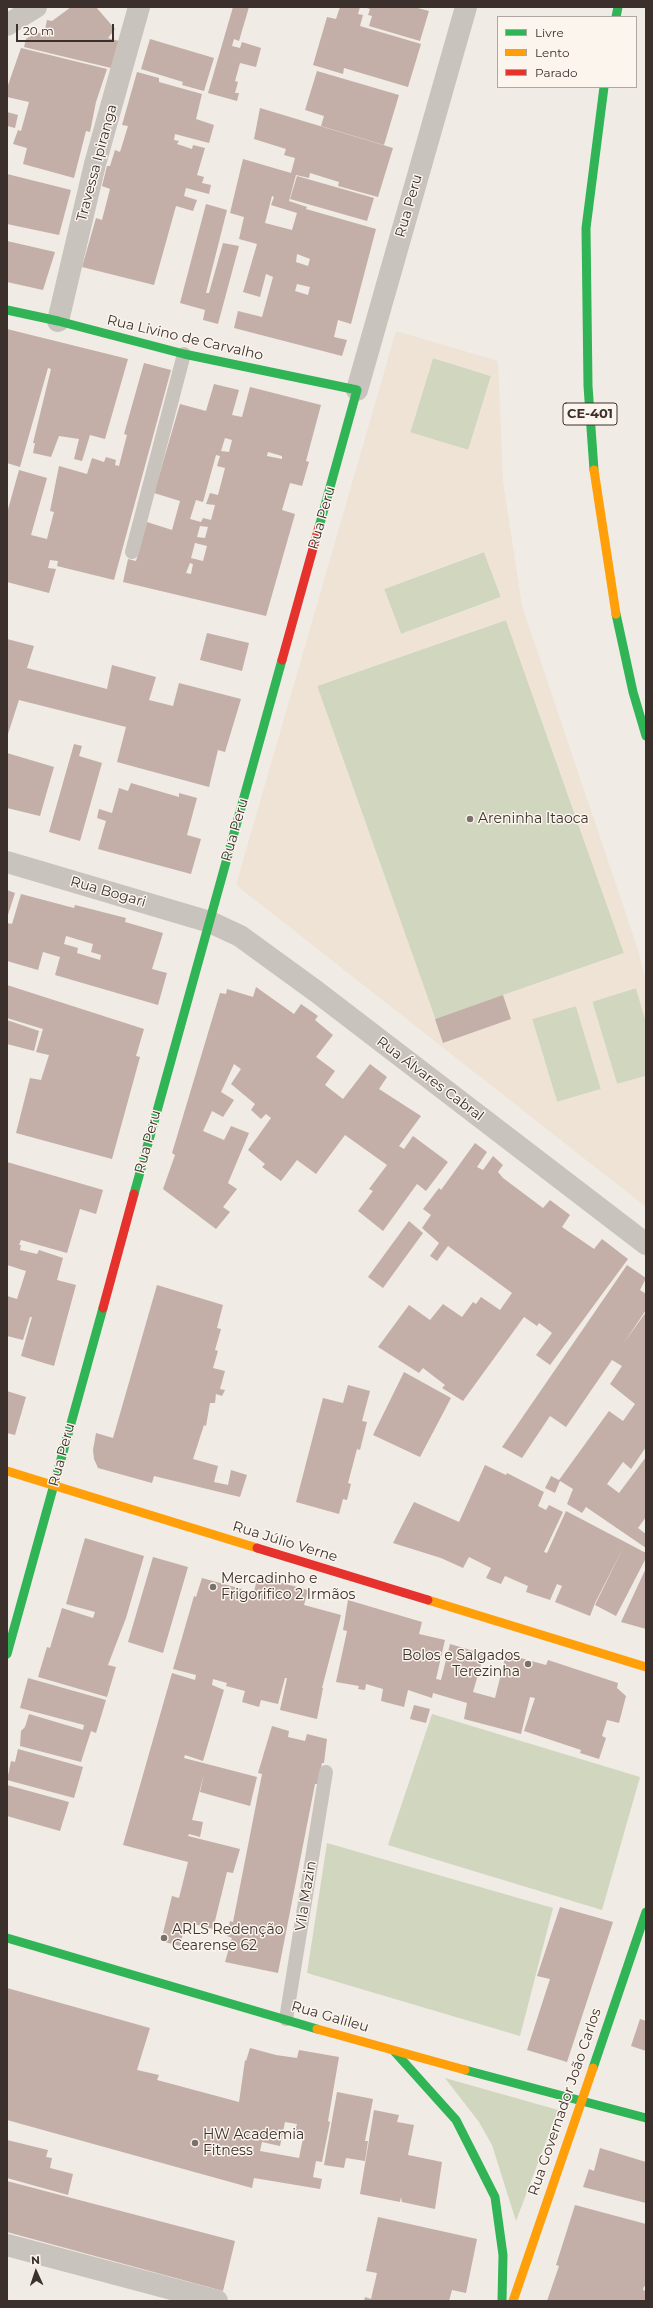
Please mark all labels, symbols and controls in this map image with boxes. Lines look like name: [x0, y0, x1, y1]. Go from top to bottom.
scale bar: [18, 16, 116, 42]
legend: [497, 16, 637, 88]
text: 20 m: [23, 23, 54, 38]
text: Livre: [535, 25, 564, 40]
text: Lento: [535, 45, 570, 60]
text: Parado: [535, 65, 578, 80]
street label: Travessa Ipiranga: [73, 103, 121, 223]
street label: Rua Peru: [392, 173, 426, 239]
street label: Rua Livino de Carvalho: [105, 312, 265, 364]
road number: CE-401: [563, 403, 617, 425]
street label: Rua Peru: [305, 485, 339, 551]
street label: Rua Peru: [218, 797, 252, 863]
place label: Areninha Itaoca: [478, 811, 589, 827]
marker: Areninha Itaoca: [465, 814, 475, 824]
street label: Rua Bogari: [68, 873, 148, 911]
street label: Rua Álvares Cabral: [373, 1033, 487, 1125]
street label: Rua Peru: [131, 1109, 165, 1175]
street label: Rua Peru: [45, 1422, 79, 1488]
street label: Rua Júlio Verne: [231, 1518, 339, 1566]
place label: Mercadinho e Frigorifico 2 Irmãos: [221, 1571, 355, 1604]
marker: Mercadinho e Frigorifico 2 Irmãos: [208, 1582, 218, 1592]
place label: Bolos e Salgados Terezinha: [402, 1648, 520, 1680]
marker: Bolos e Salgados Terezinha: [523, 1659, 533, 1669]
street label: Vila Mazin: [292, 1860, 320, 1932]
place label: ARLS Redenção Cearense 62: [172, 1922, 283, 1954]
marker: ARLS Redenção Cearense 62: [159, 1933, 169, 1943]
street label: Rua Galileu: [289, 1998, 371, 2036]
street label: Rua Governador João Carlos: [525, 2006, 605, 2198]
place label: HW Academia Fitness: [203, 2127, 304, 2160]
marker: HW Academia Fitness: [190, 2138, 200, 2148]
north arrow: [16, 2252, 56, 2292]
text: N: [31, 2253, 40, 2267]

